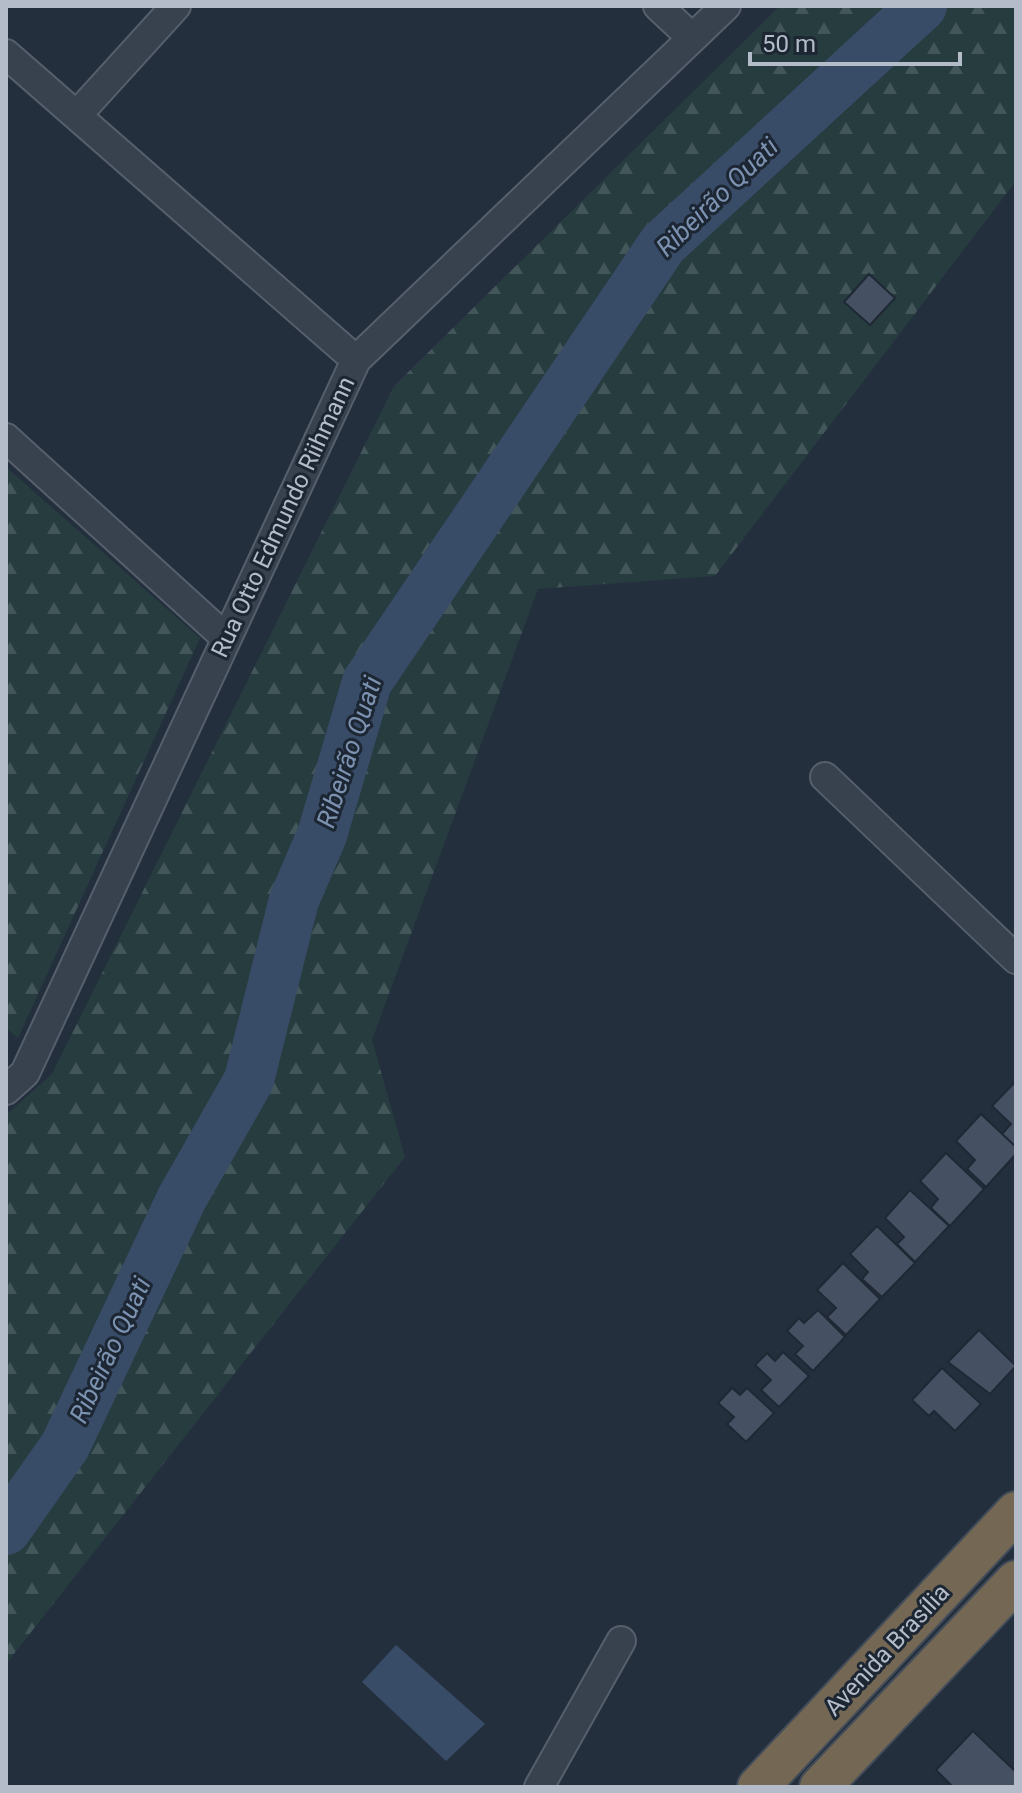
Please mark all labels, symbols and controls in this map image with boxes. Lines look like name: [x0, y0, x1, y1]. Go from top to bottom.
scale bar: [750, 16, 960, 66]
text: 50 m: [762, 30, 816, 58]
water label: Ribeirão Quati: [650, 131, 785, 262]
street label: Rua Otto Edmundo Riihmann: [206, 372, 360, 662]
water label: Ribeirão Quati: [310, 672, 388, 831]
water label: Ribeirão Quati: [63, 1272, 157, 1428]
street label: Avenida Brasília: [819, 1578, 955, 1722]

